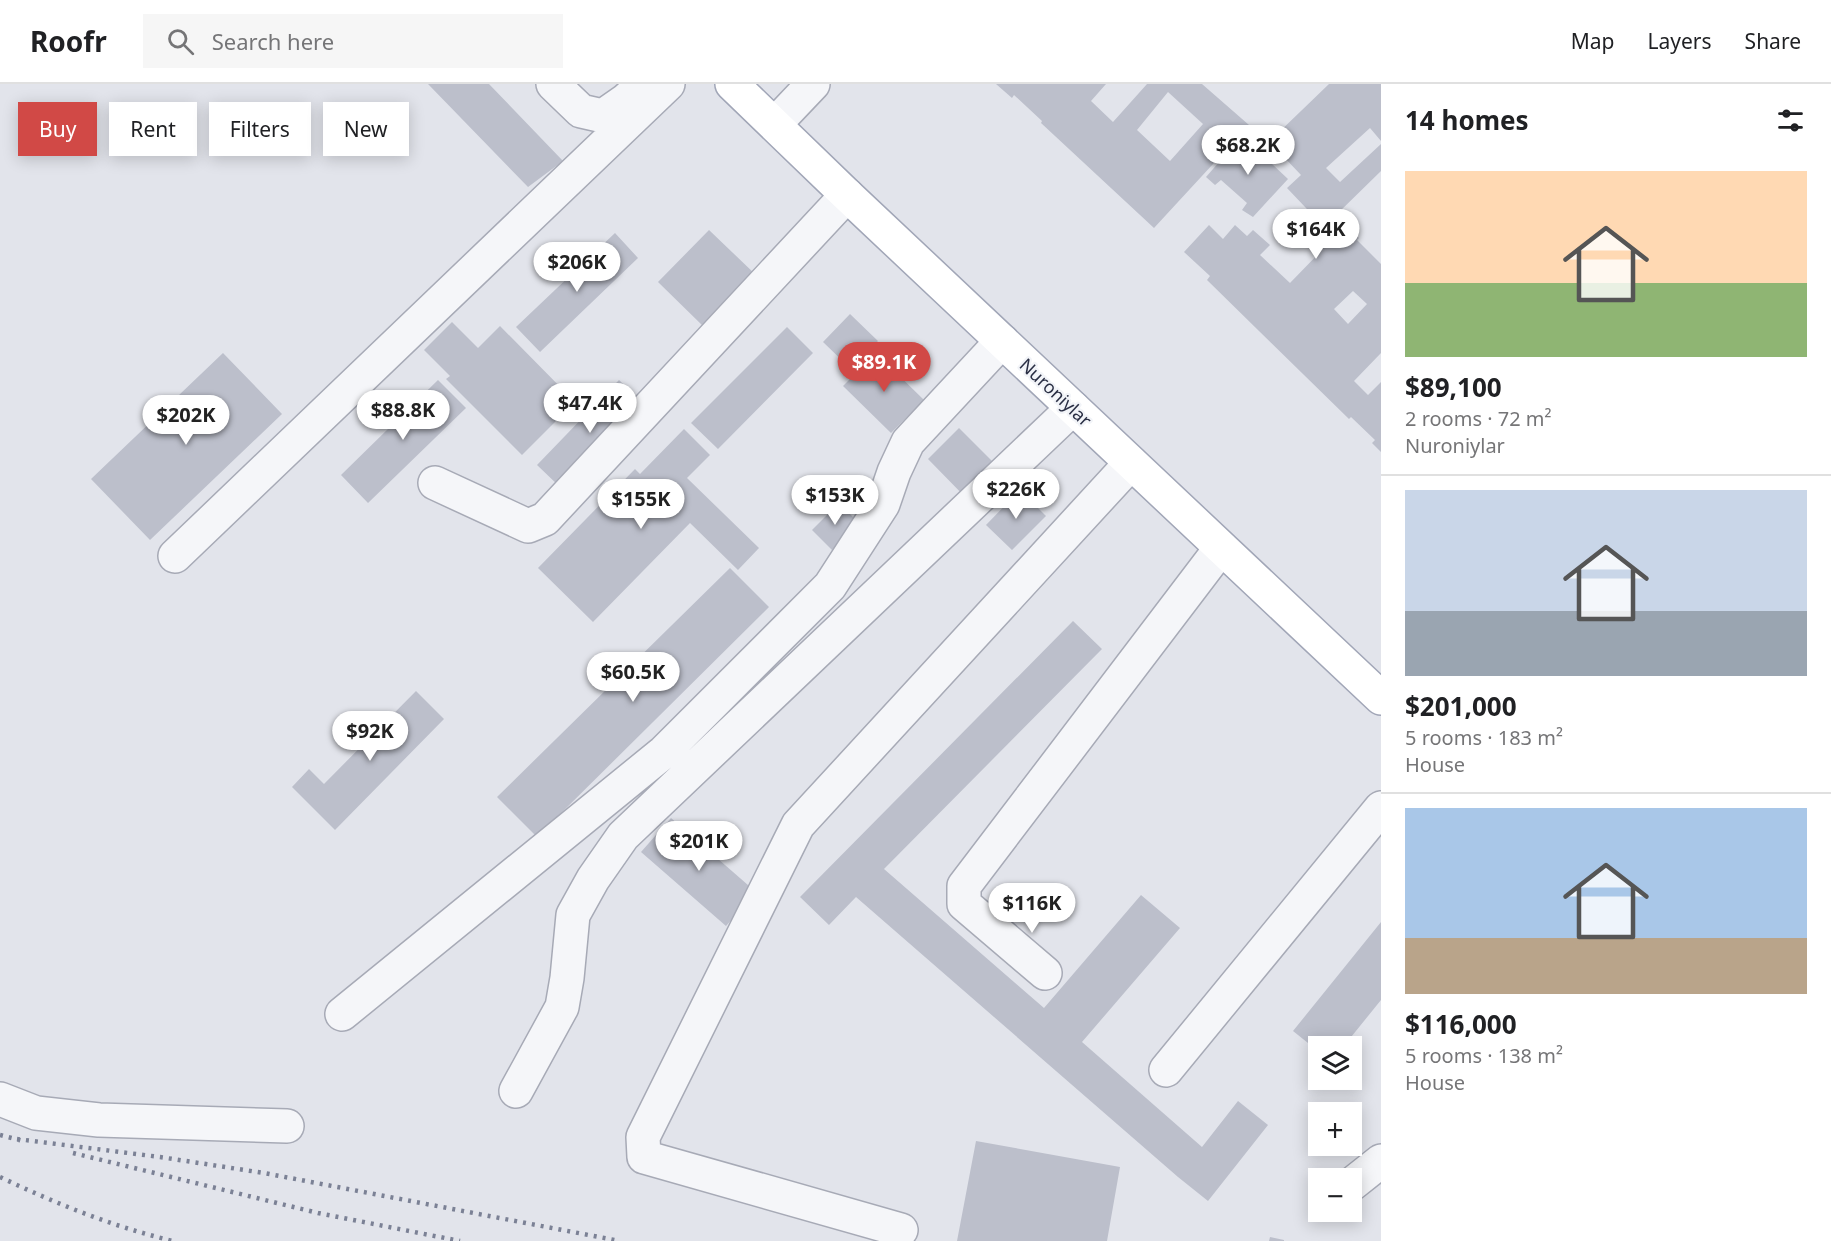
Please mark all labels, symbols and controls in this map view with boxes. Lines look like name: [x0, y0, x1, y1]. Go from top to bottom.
search box: [143, 14, 563, 68]
text: Roofr: [30, 22, 107, 60]
icon: search: [164, 25, 197, 58]
text: Search here: [212, 26, 334, 56]
text: Map: [1571, 27, 1615, 55]
text: Layers: [1648, 27, 1712, 55]
text: Share: [1745, 27, 1801, 55]
chip: Buy: [18, 102, 97, 156]
chip: Rent: [109, 102, 197, 156]
chip: Filters: [209, 102, 311, 156]
chip: New: [323, 102, 409, 156]
text: 14 homes: [1405, 102, 1529, 138]
icon: filters: [1774, 104, 1807, 137]
pin: $68.2K: [1199, 125, 1297, 176]
text: $68.2K: [1216, 131, 1280, 158]
pin: $164K: [1274, 209, 1358, 260]
icon: home: [1552, 210, 1660, 318]
text: $164K: [1286, 215, 1346, 242]
pin: $206K: [535, 242, 619, 293]
text: $206K: [547, 248, 607, 275]
pin: $89.1K: [835, 342, 933, 393]
text: $89.1K: [852, 348, 916, 375]
street label: Nuroniylar: [1015, 353, 1097, 432]
text: $89,100: [1405, 369, 1502, 405]
pin: $47.4K: [541, 383, 639, 434]
text: $47.4K: [558, 389, 622, 416]
pin: $88.8K: [354, 390, 452, 441]
pin: $202K: [144, 395, 228, 446]
text: $88.8K: [371, 396, 435, 423]
text: $202K: [156, 401, 216, 428]
text: 2 rooms · 72 m²: [1405, 405, 1552, 432]
text: Nuroniylar: [1405, 432, 1505, 459]
pin: $226K: [974, 469, 1058, 520]
pin: $153K: [793, 475, 877, 526]
text: $226K: [986, 475, 1046, 502]
pin: $155K: [599, 479, 683, 530]
text: $153K: [805, 481, 865, 508]
text: $155K: [611, 485, 671, 512]
icon: home: [1552, 529, 1660, 637]
pin: $60.5K: [584, 652, 682, 703]
text: $60.5K: [601, 658, 665, 685]
text: $201,000: [1405, 688, 1517, 724]
pin: $92K: [334, 711, 406, 762]
text: $92K: [346, 717, 394, 744]
text: 5 rooms · 183 m²: [1405, 724, 1563, 751]
text: House: [1405, 751, 1465, 778]
pin: $201K: [657, 821, 741, 872]
text: $201K: [669, 827, 729, 854]
icon: home: [1552, 847, 1660, 955]
pin: $116K: [990, 883, 1074, 934]
text: $116K: [1002, 889, 1062, 916]
text: $116,000: [1405, 1006, 1517, 1042]
map controls: [1308, 1036, 1362, 1222]
button: layers: [1308, 1036, 1362, 1090]
text: 5 rooms · 138 m²: [1405, 1042, 1563, 1069]
text: House: [1405, 1069, 1465, 1096]
button: +: [1308, 1102, 1362, 1156]
button: −: [1308, 1168, 1362, 1222]

